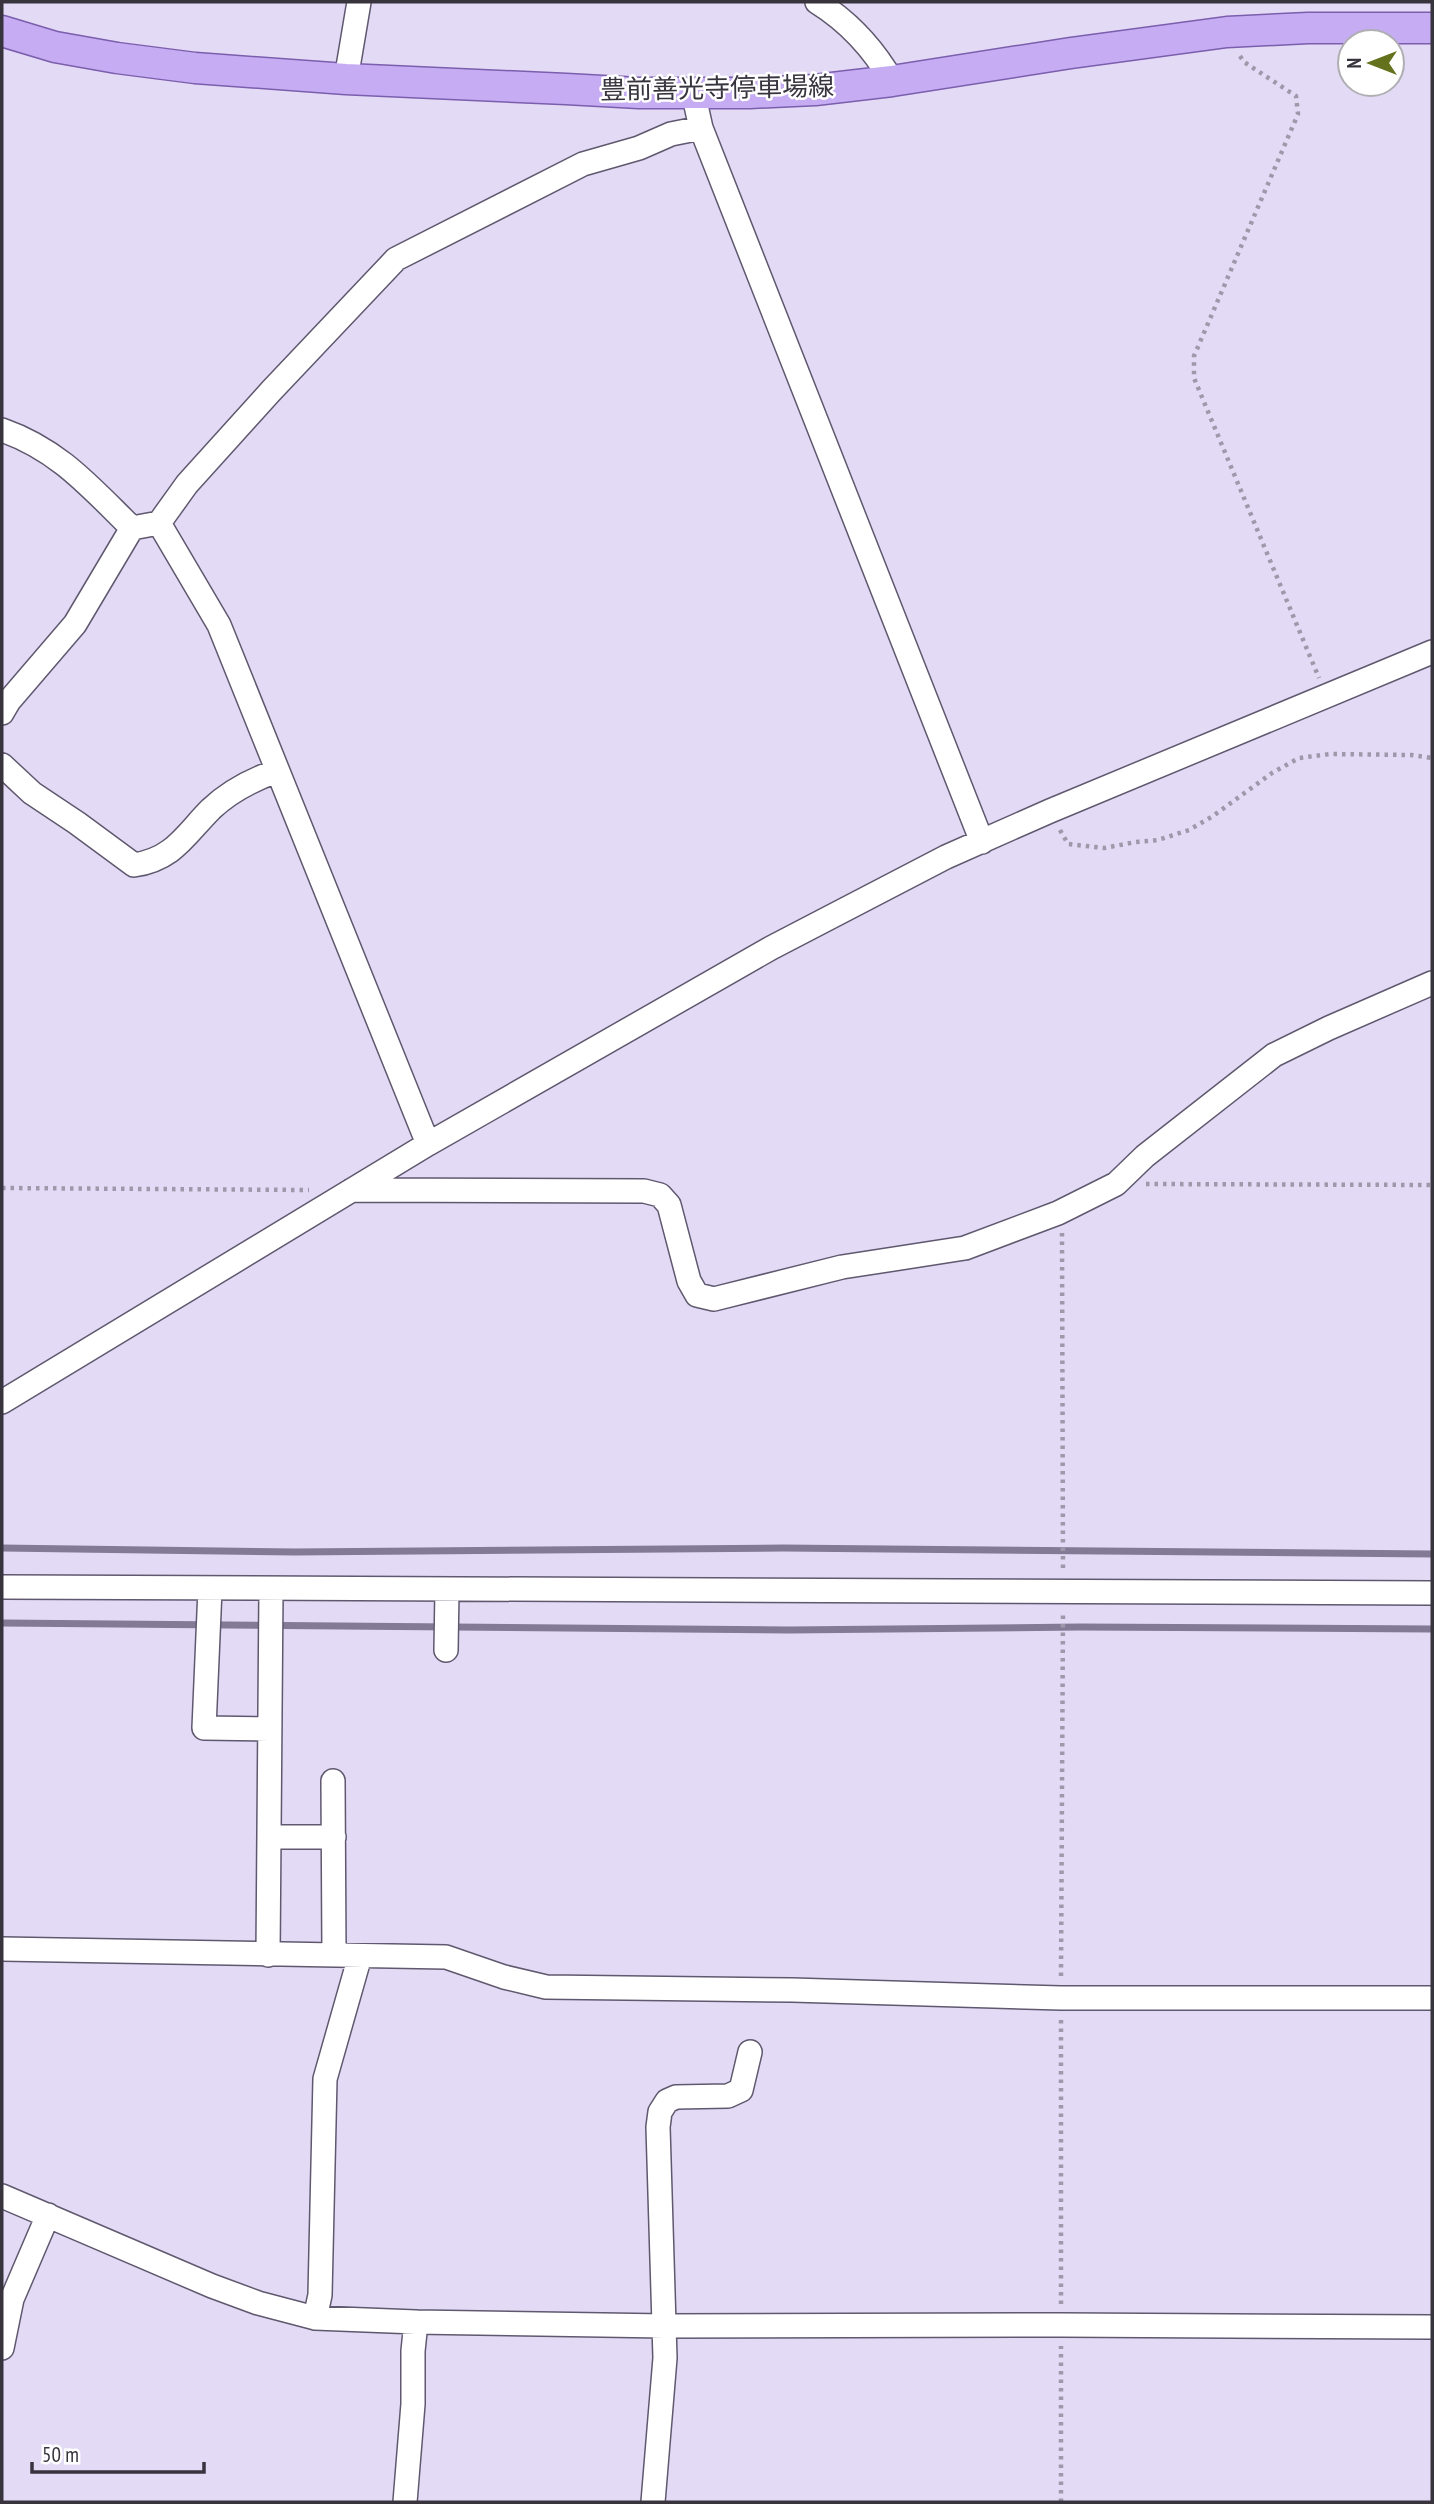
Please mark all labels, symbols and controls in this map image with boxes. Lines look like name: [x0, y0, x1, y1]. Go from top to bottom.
north arrow: [1336, 28, 1406, 98]
text: N: [1342, 58, 1366, 68]
street label: 豊前善光寺停車場線: [600, 69, 834, 106]
scale bar: [32, 2430, 203, 2474]
text: 50 m: [42, 2441, 79, 2468]

